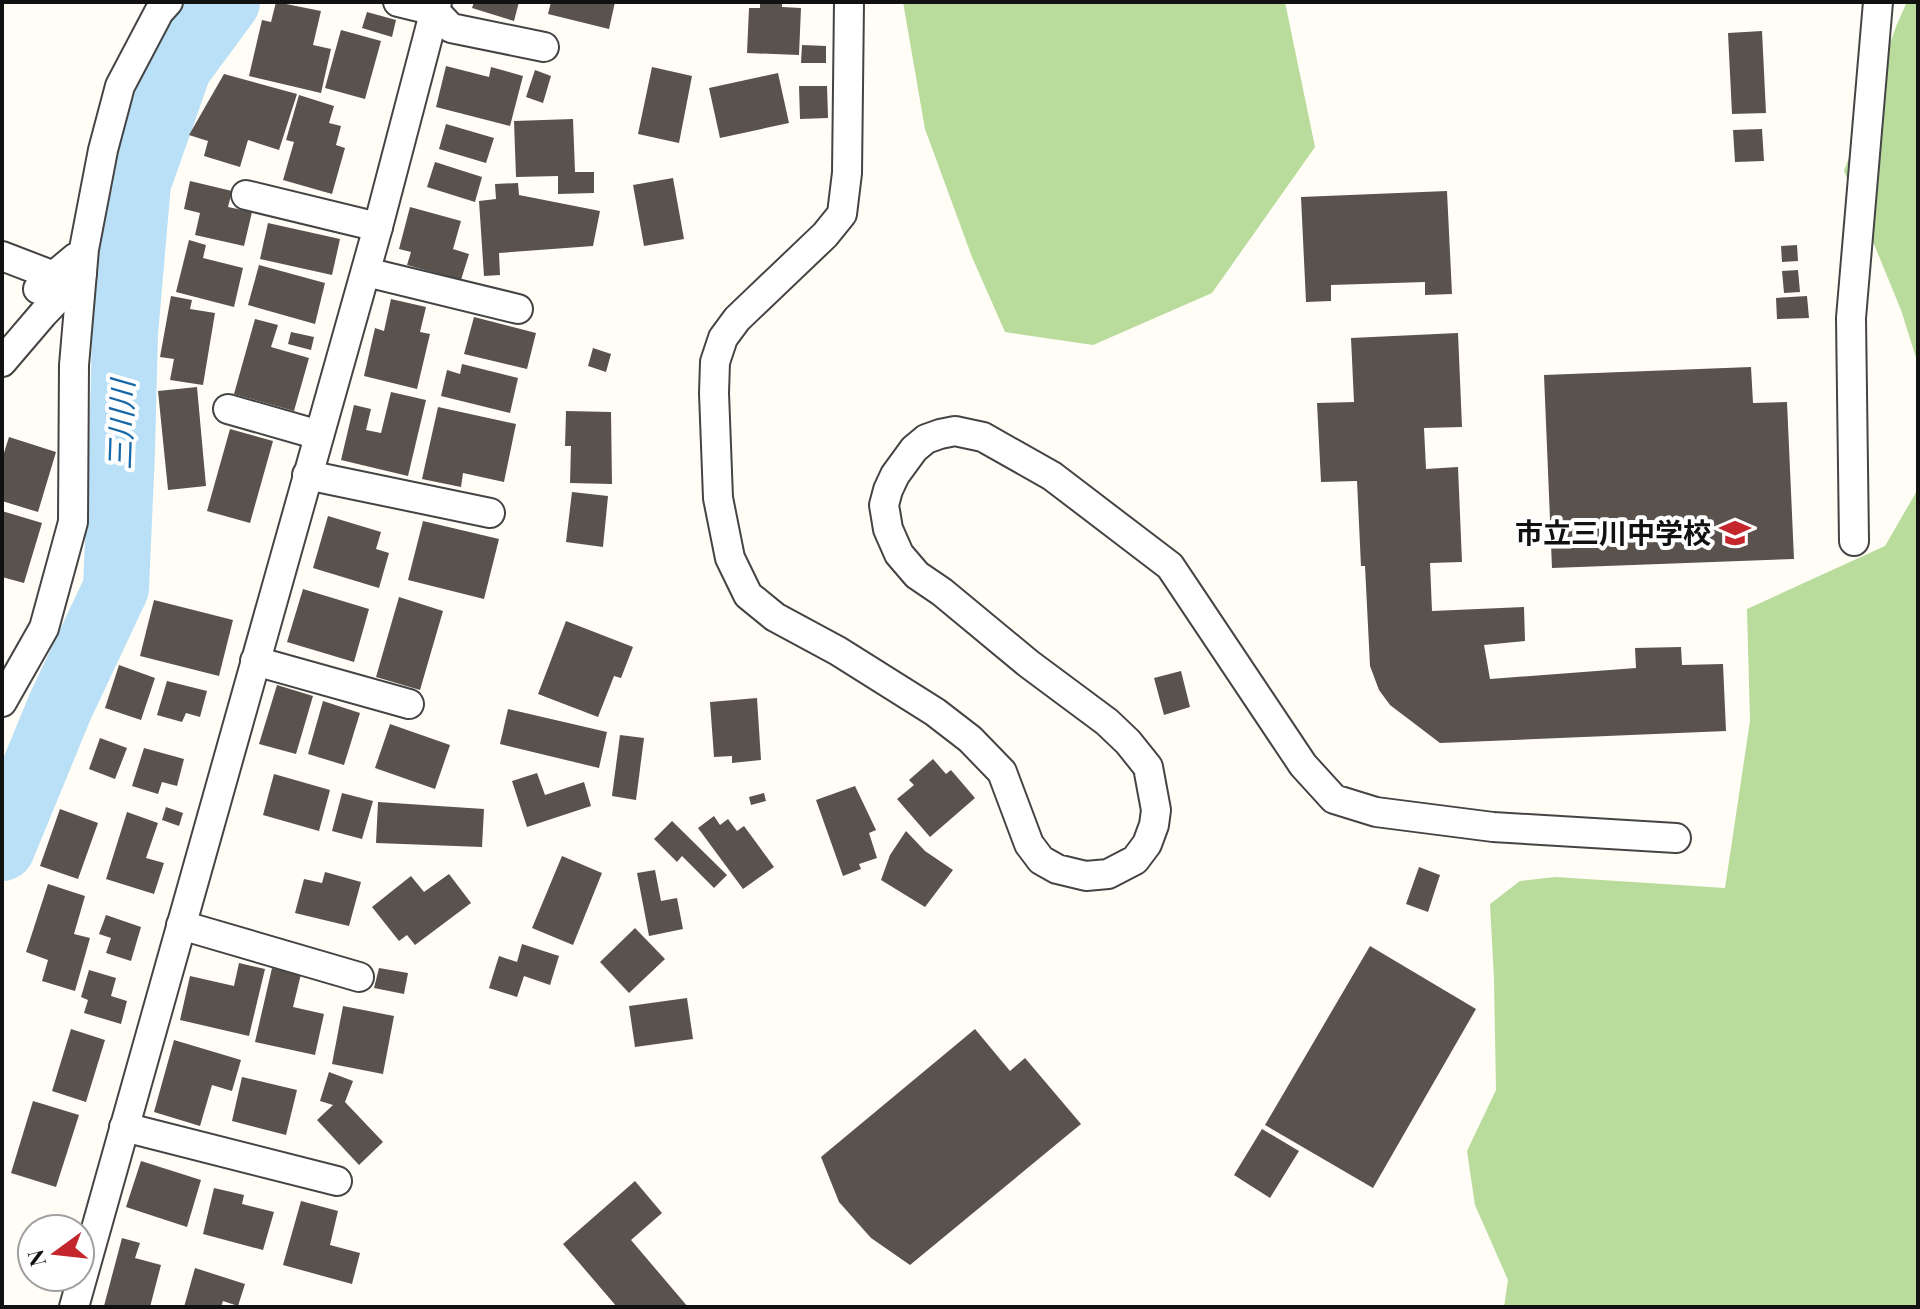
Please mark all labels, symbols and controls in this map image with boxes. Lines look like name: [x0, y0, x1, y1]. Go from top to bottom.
water label: 三川川: [98, 376, 142, 471]
place label: 市立三川中学校: [1515, 513, 1711, 550]
school or university icon: 市立三川中学校: [1718, 516, 1752, 550]
north arrow: [16, 1213, 96, 1293]
text: N: [19, 1247, 52, 1270]

